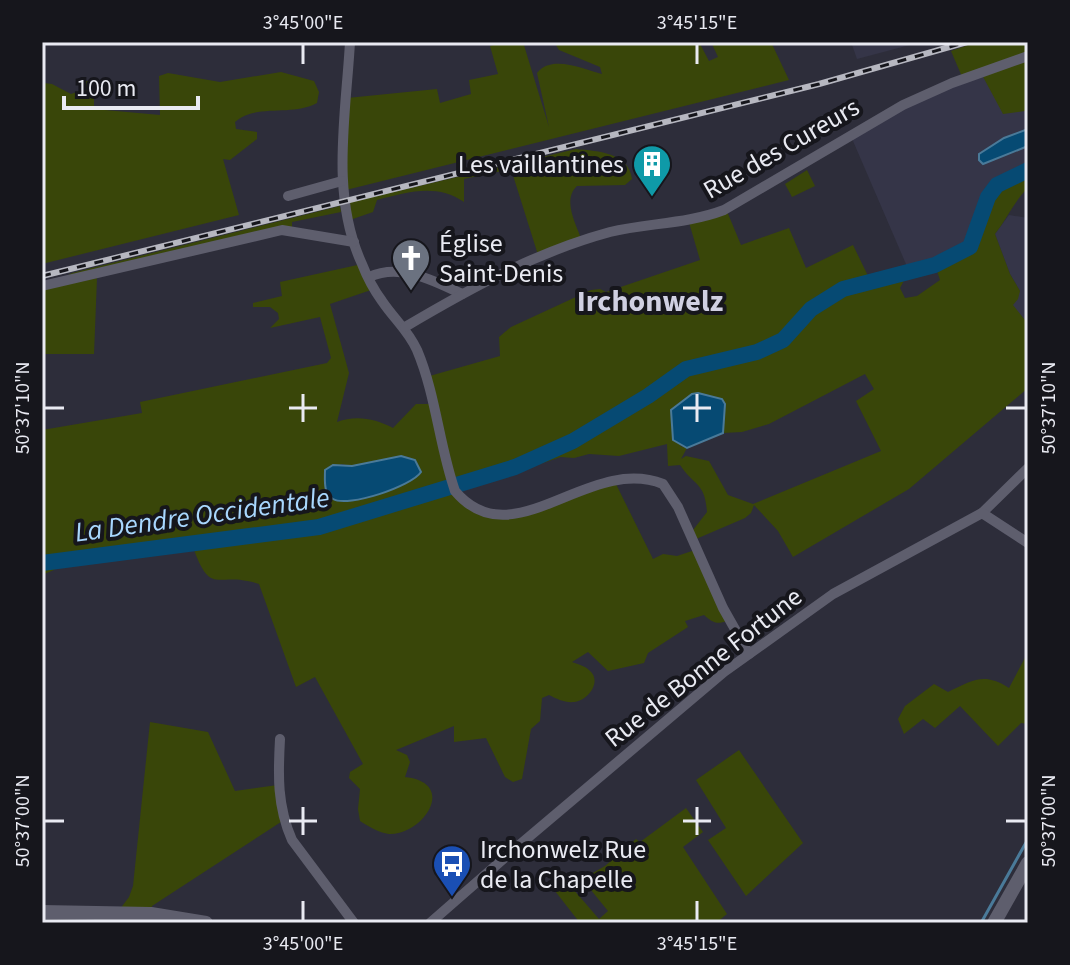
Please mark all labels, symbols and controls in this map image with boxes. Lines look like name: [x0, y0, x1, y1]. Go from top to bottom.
text: 3°45'00"E: [263, 9, 343, 37]
text: 3°45'15"E: [657, 9, 737, 37]
scale bar: [64, 60, 198, 110]
text: 100 m: [76, 71, 136, 106]
street label: Rue des Cureurs: [696, 89, 866, 208]
building icon: Les vaillantines: [631, 143, 673, 198]
place label: Les vaillantines: [458, 146, 624, 183]
place label: Église Saint-Denis: [439, 225, 563, 292]
church icon: Église Saint-Denis: [390, 237, 432, 292]
district label: Irchonwelz: [577, 280, 723, 323]
text: 50°37'10"N: [9, 362, 37, 454]
text: 50°37'10"N: [1035, 362, 1063, 454]
water label: La Dendre Occidentale: [72, 477, 332, 553]
street label: Rue de Bonne Fortune: [597, 579, 810, 756]
text: 50°37'00"N: [9, 775, 37, 867]
text: 50°37'00"N: [1035, 775, 1063, 867]
place label: Irchonwelz Rue de la Chapelle: [480, 831, 646, 898]
bus stop icon: Irchonwelz Rue de la Chapelle: [431, 843, 473, 898]
text: 3°45'00"E: [263, 930, 343, 958]
text: 3°45'15"E: [657, 930, 737, 958]

